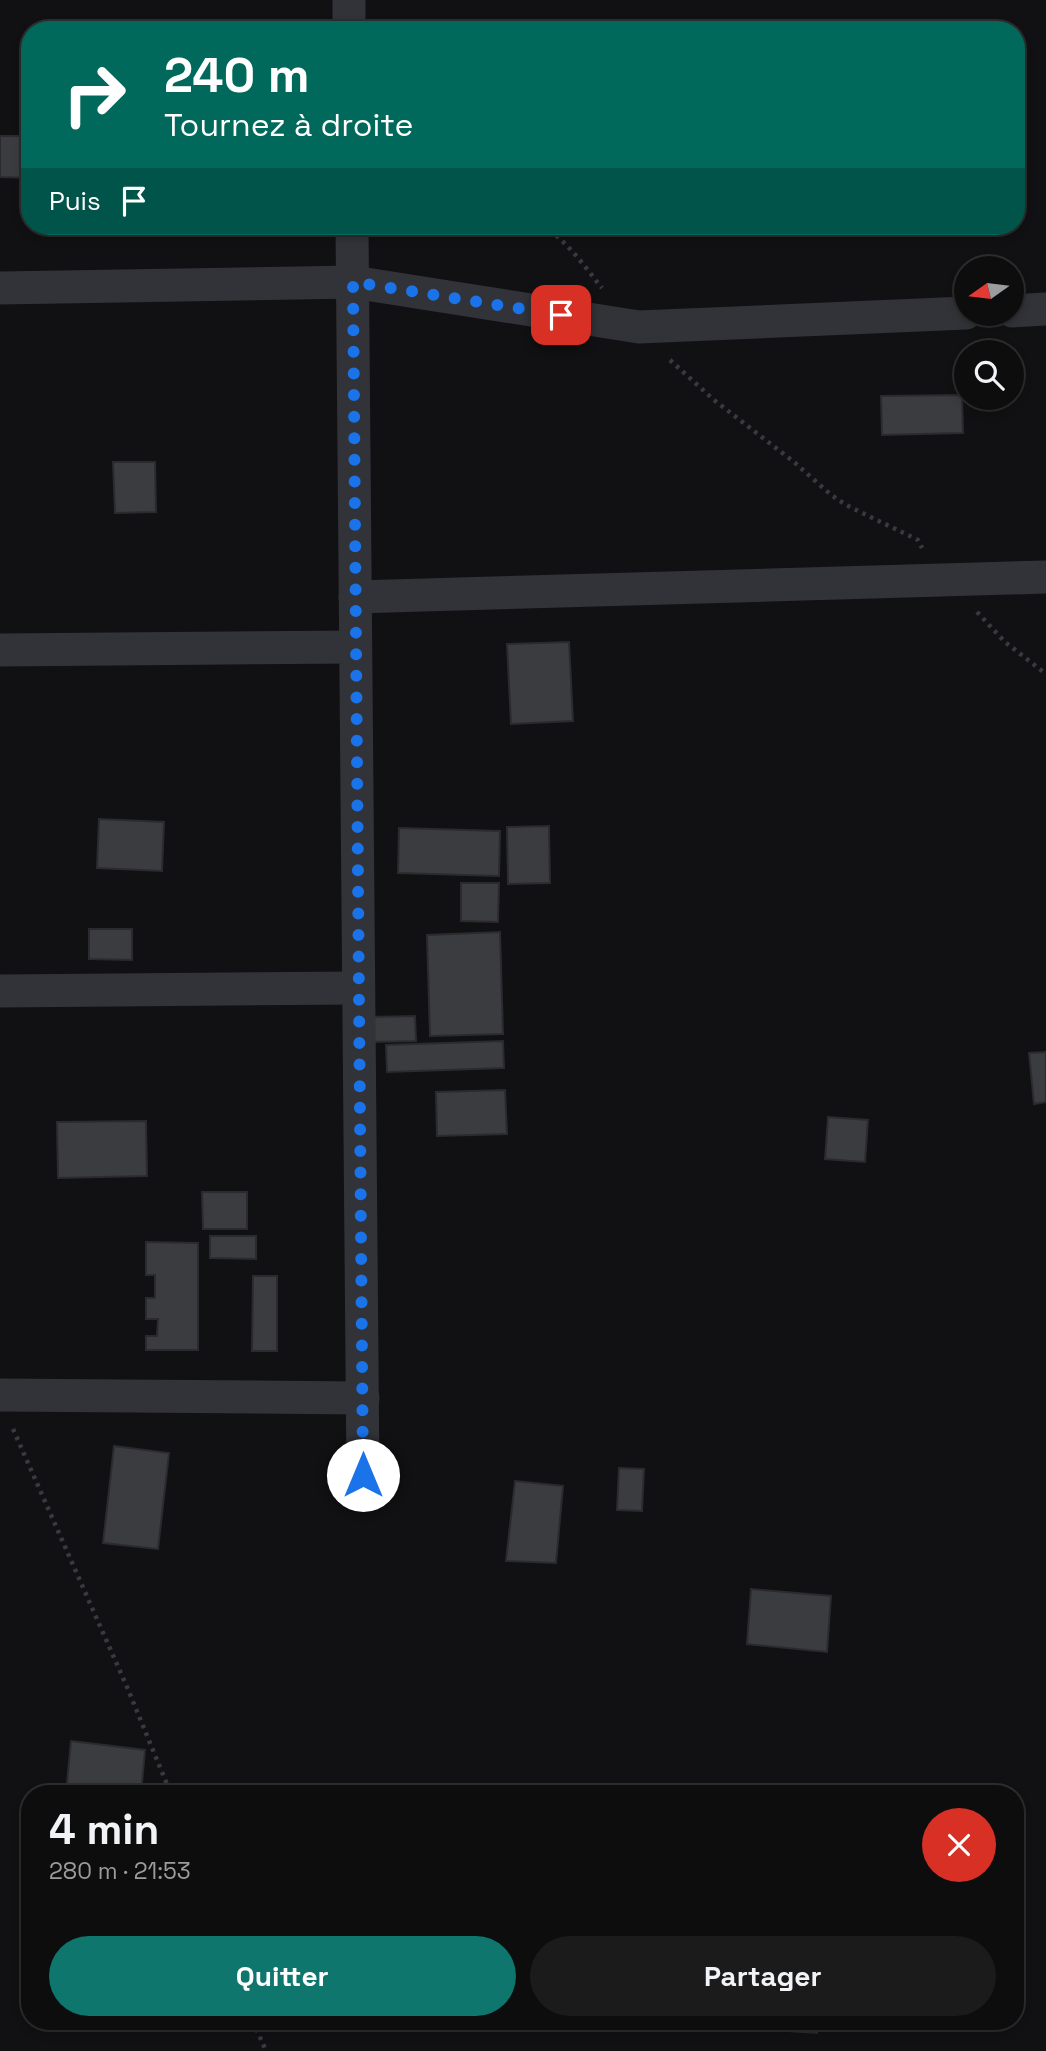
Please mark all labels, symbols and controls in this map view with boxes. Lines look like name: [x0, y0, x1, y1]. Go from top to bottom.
text: 240 m: [164, 44, 310, 106]
icon: right: [49, 49, 140, 140]
text: Tournez à droite: [164, 105, 413, 145]
icon: arrive: [115, 182, 153, 220]
text: Puis: [49, 184, 101, 218]
north arrow: [954, 256, 1024, 326]
map controls: [954, 256, 1024, 410]
pin: [531, 285, 591, 345]
icon: arrive: [542, 296, 580, 334]
button: search: [954, 340, 1024, 410]
position arrow: [326, 1438, 400, 1512]
text: 4 min: [49, 1803, 159, 1856]
button: close: [922, 1808, 996, 1882]
text: 280 m · 21:53: [49, 1856, 191, 1886]
button: Quitter: [49, 1936, 516, 2016]
button: Partager: [530, 1936, 996, 2016]

